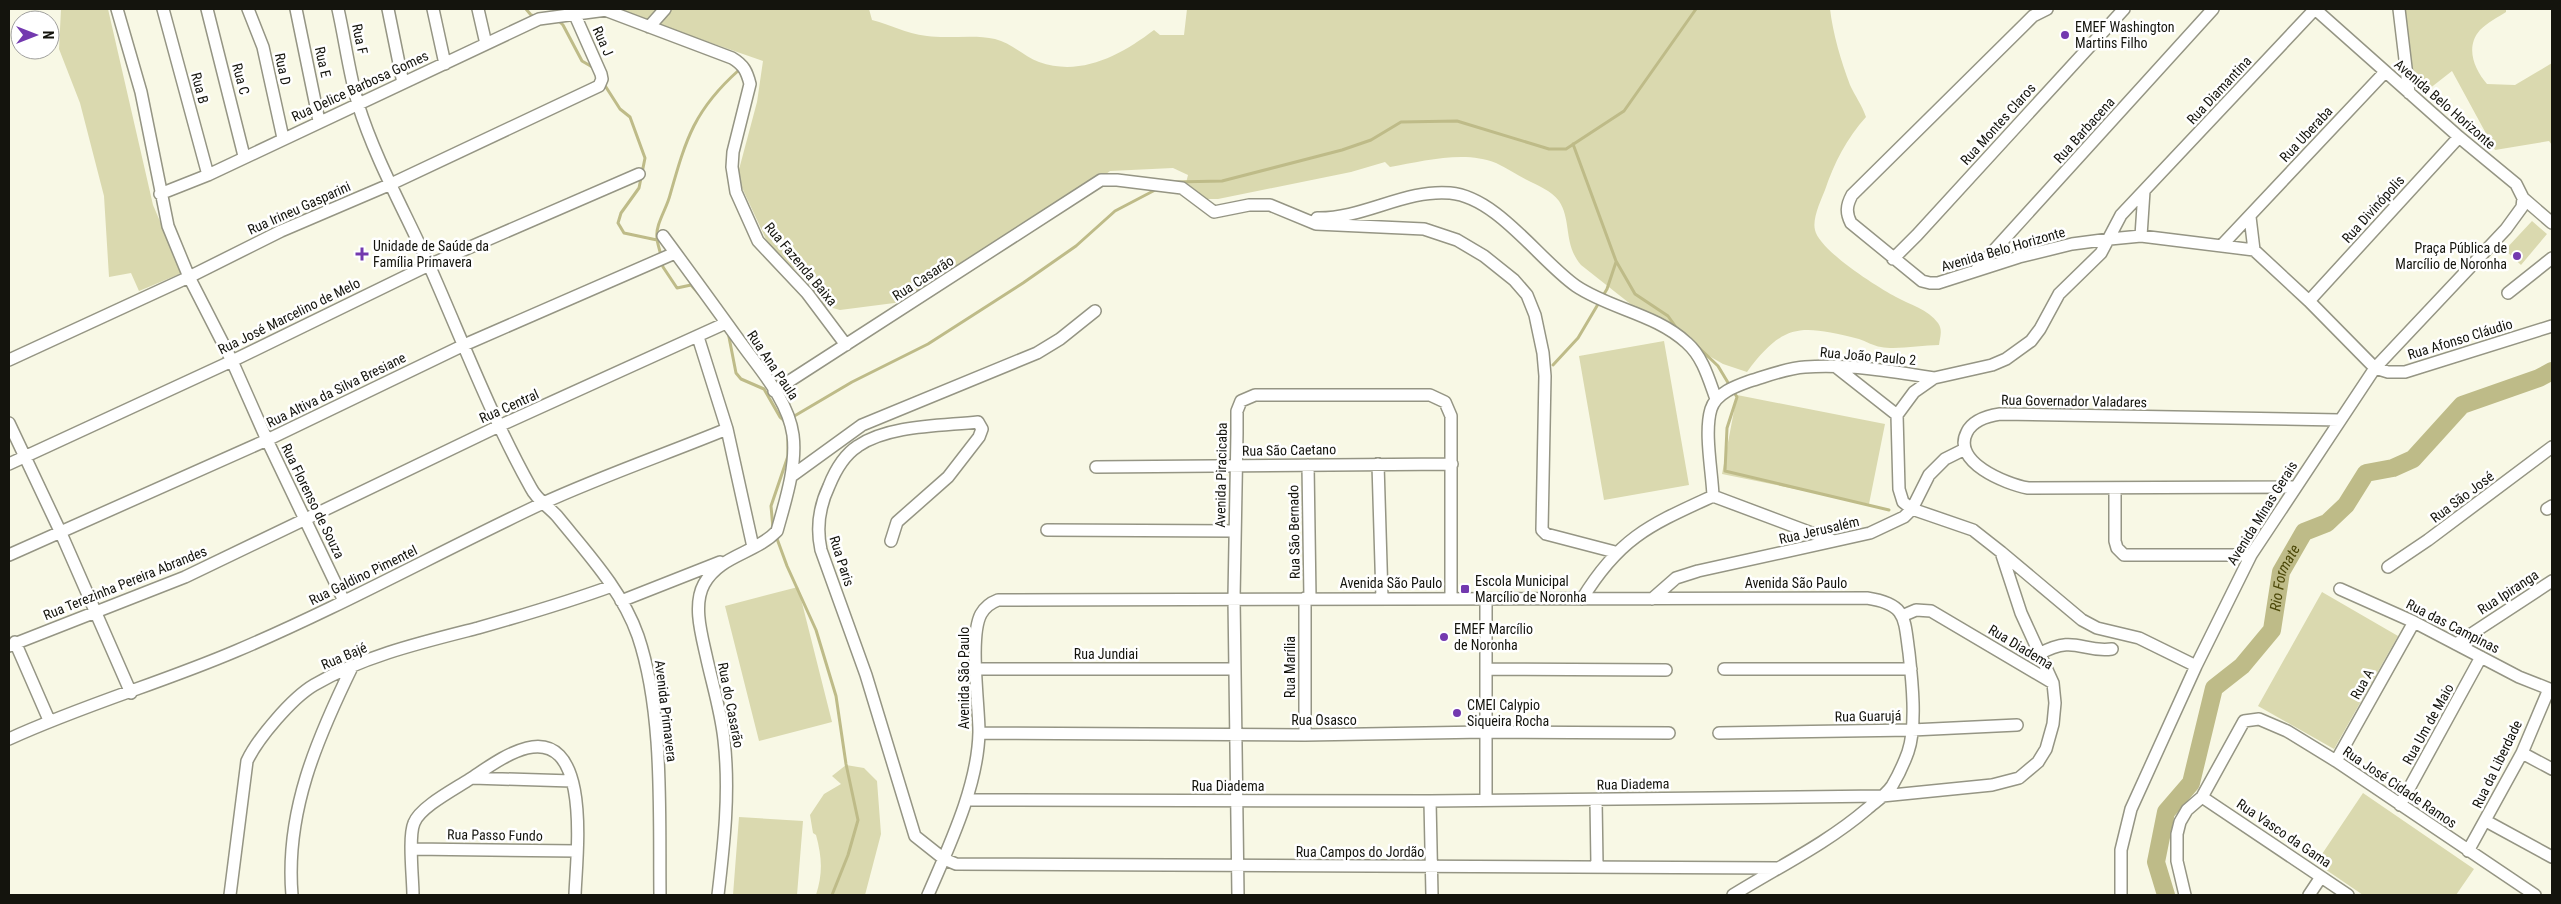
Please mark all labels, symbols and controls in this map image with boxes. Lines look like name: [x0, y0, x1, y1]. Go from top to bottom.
north arrow: [10, 10, 60, 60]
place label: EMEF Washington Martins Filho: [2075, 19, 2174, 51]
street label: Rua F: [349, 22, 371, 56]
street label: Rua J: [589, 24, 617, 58]
marker: EMEF Washington Martins Filho: [2059, 29, 2071, 41]
text: N: [40, 31, 56, 39]
street label: Rua E: [312, 45, 334, 79]
street label: Rua Delice Barbosa Gomes: [289, 47, 431, 125]
street label: Rua D: [272, 52, 294, 86]
street label: Rua Diamantina: [2184, 53, 2254, 127]
street label: Avenida Belo Horizonte: [2391, 56, 2499, 152]
street label: Rua C: [229, 61, 253, 97]
street label: Rua B: [188, 71, 212, 105]
street label: Rua Montes Claros: [1957, 80, 2039, 168]
street label: Rua Barbacena: [2050, 94, 2118, 166]
street label: Rua Uberaba: [2276, 103, 2336, 165]
street label: Rua Divinópolis: [2339, 172, 2407, 246]
street label: Rua Irineu Gasparini: [245, 178, 353, 238]
street label: Rua Fazenda Baixa: [761, 219, 841, 309]
street label: Avenida Belo Horizonte: [1939, 223, 2067, 274]
place label: Unidade de Saúde da Família Primavera: [373, 238, 489, 270]
place label: Praça Pública de Marcílio de Noronha: [2395, 240, 2507, 272]
marker: Unidade de Saúde da Família Primavera: [355, 247, 369, 261]
marker: Praça Pública de Marcílio de Noronha: [2511, 250, 2523, 262]
street label: Rua Casarão: [889, 252, 957, 304]
street label: Rua José Marcelino de Melo: [215, 275, 363, 357]
street label: Rua Afonso Cláudio: [2406, 315, 2514, 363]
street label: Rua Ana Paula: [744, 327, 802, 403]
street label: Rua João Paulo 2: [1819, 344, 1917, 368]
street label: Rua Altiva da Silva Bresiane: [264, 349, 409, 431]
street label: Rua Central: [477, 386, 541, 426]
street label: Rua Governador Valadares: [2001, 392, 2147, 410]
street label: Avenida Piracicaba: [1212, 422, 1230, 528]
street label: Rua Florenso de Souza: [278, 441, 348, 561]
street label: Rua São Caetano: [1242, 441, 1336, 459]
street label: Avenida Minas Gerais: [2224, 458, 2300, 568]
street label: Rua São José: [2427, 468, 2497, 526]
street label: Rua São Bernado: [1285, 485, 1303, 579]
street label: Rua Jerusalém: [1777, 513, 1861, 547]
street label: Rua Paris: [826, 534, 858, 588]
water label: Rio Formate: [2266, 541, 2304, 612]
street label: Rua Galdino Pimentel: [306, 542, 420, 608]
street label: Rua Terezinha Pereira Abrandes: [41, 543, 209, 623]
street label: Rua Ipiranga: [2475, 567, 2541, 617]
place label: Escola Municipal Marcílio de Noronha: [1475, 573, 1587, 605]
street label: Avenida São Paulo: [1340, 575, 1442, 591]
street label: Avenida São Paulo: [1745, 575, 1847, 591]
marker: Escola Municipal Marcílio de Noronha: [1459, 583, 1471, 595]
street label: Rua das Campinas: [2404, 596, 2502, 656]
place label: EMEF Marcílio de Noronha: [1454, 621, 1533, 653]
street label: Rua Diadema: [1986, 621, 2056, 673]
street label: Avenida São Paulo: [956, 627, 972, 729]
marker: EMEF Marcílio de Noronha: [1438, 631, 1450, 643]
street label: Rua Marília: [1282, 636, 1298, 698]
street label: Rua Bajé: [319, 639, 370, 673]
street label: Rua Jundiai: [1074, 646, 1138, 662]
street label: Avenida Primavera: [652, 659, 680, 763]
street label: Rua do Casarão: [715, 661, 747, 749]
street label: Rua A: [2347, 666, 2377, 702]
street label: Rua Um de Maio: [2399, 681, 2457, 767]
place label: CMEI Calypio Siqueira Rocha: [1467, 697, 1549, 729]
marker: CMEI Calypio Siqueira Rocha: [1451, 707, 1463, 719]
street label: Rua Guarujá: [1834, 707, 1902, 725]
street label: Rua Osasco: [1291, 712, 1357, 728]
street label: Rua da Liberdade: [2469, 717, 2525, 810]
street label: Rua José Cidade Ramos: [2340, 743, 2460, 831]
street label: Rua Diadema: [1596, 775, 1670, 793]
street label: Rua Diadema: [1192, 778, 1264, 794]
street label: Rua Vasco da Gama: [2234, 795, 2334, 871]
street label: Rua Passo Fundo: [447, 826, 543, 844]
street label: Rua Campos do Jordão: [1296, 844, 1424, 860]

